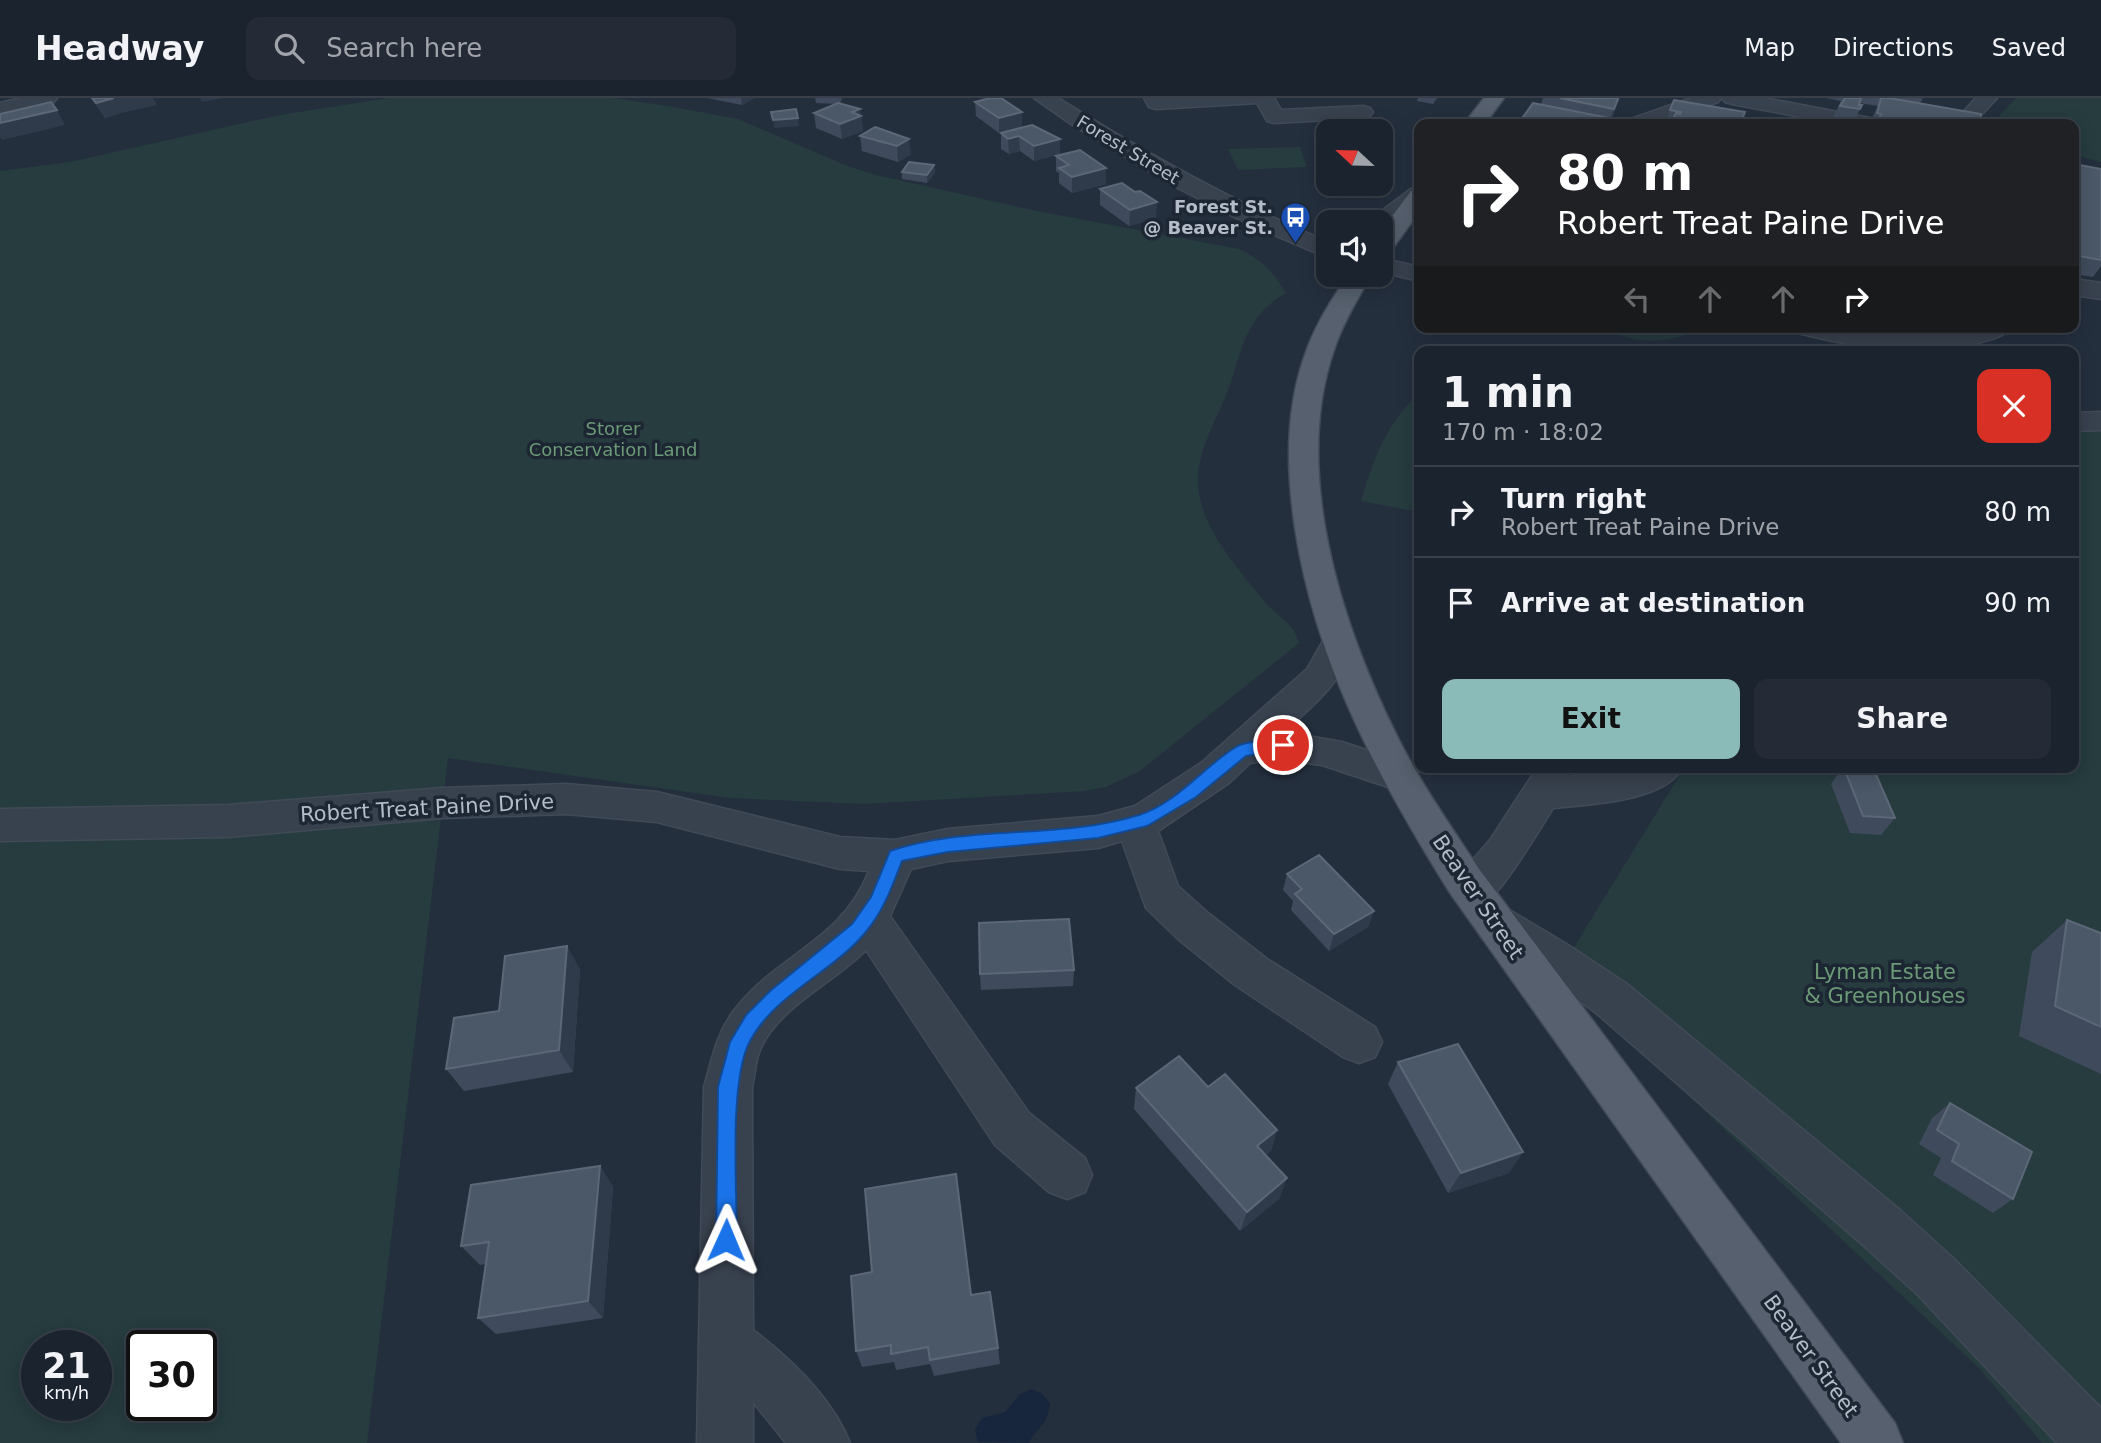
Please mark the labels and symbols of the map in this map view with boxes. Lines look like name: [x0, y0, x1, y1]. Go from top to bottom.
street label: Forest Street: [1073, 111, 1183, 188]
north arrow: [1316, 119, 1393, 196]
place label: Forest St. @ Beaver St.: [1143, 196, 1273, 238]
bus stop icon: Forest St. @ Beaver St.: [1279, 200, 1313, 244]
park label: Storer Conservation Land: [529, 418, 697, 460]
pin: [1253, 715, 1313, 775]
street label: Robert Treat Paine Drive: [299, 789, 555, 827]
street label: Beaver Street: [1428, 830, 1528, 964]
park label: Lyman Estate & Greenhouses: [1805, 960, 1965, 1008]
position arrow: [689, 1203, 763, 1277]
street label: Beaver Street: [1759, 1290, 1863, 1422]
speed limit sign: 30: [126, 1330, 217, 1421]

